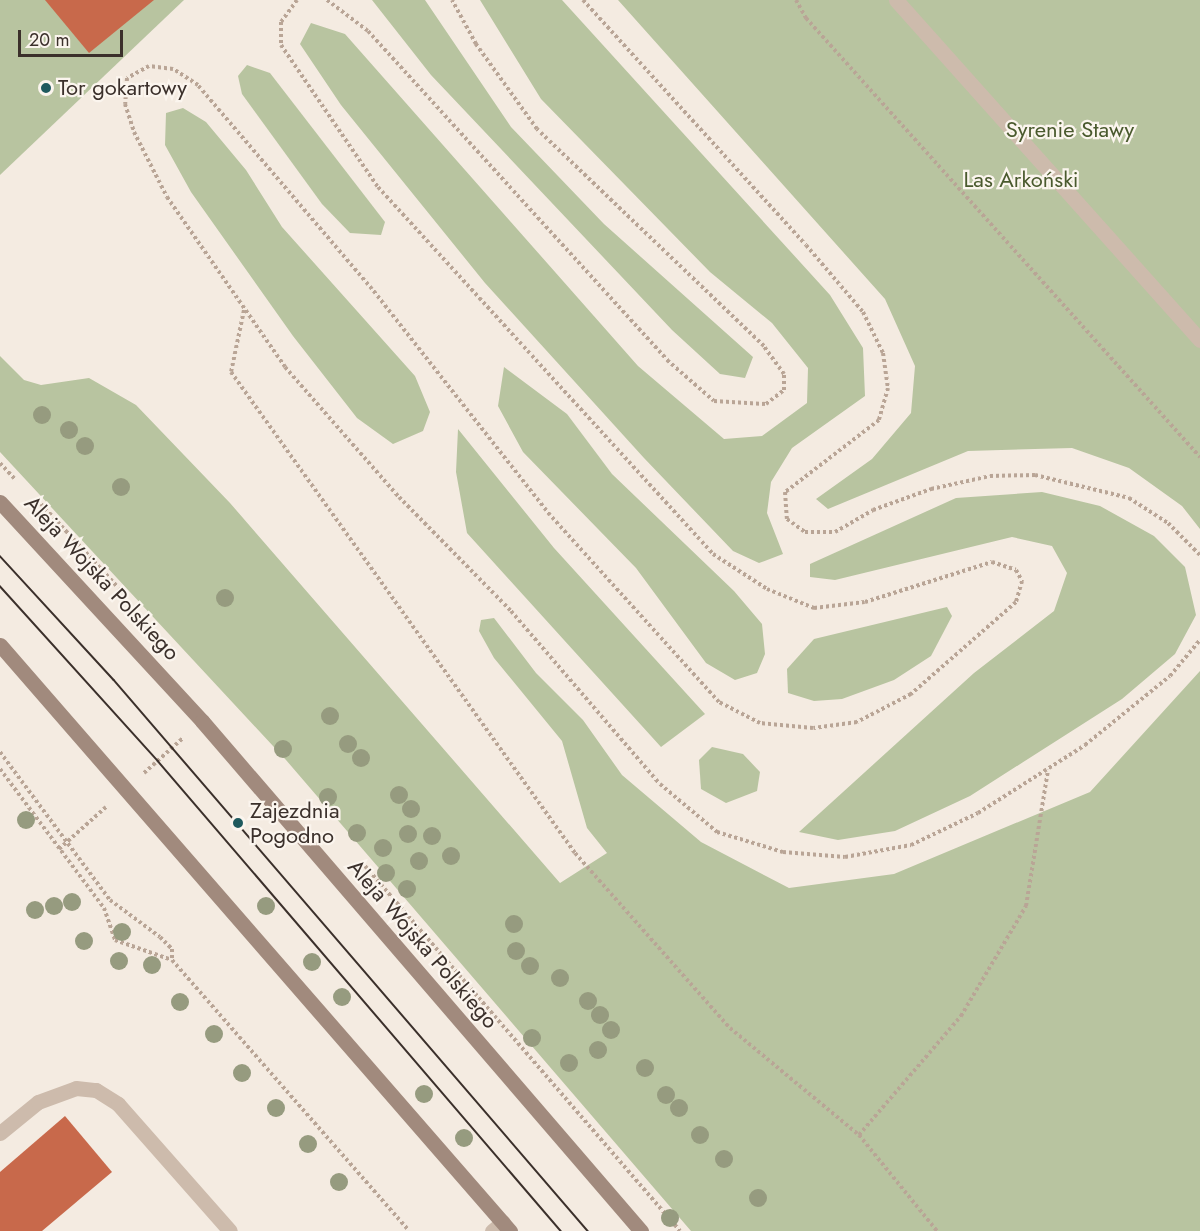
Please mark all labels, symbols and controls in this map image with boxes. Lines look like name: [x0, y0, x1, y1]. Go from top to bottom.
scale bar: [21, 18, 126, 56]
text: 20 m: [29, 27, 69, 53]
place label: Tor gokartowy: [58, 75, 187, 101]
marker: Tor gokartowy: [39, 81, 53, 95]
park label: Syrenie Stawy: [1006, 117, 1134, 143]
park label: Las Arkoński: [963, 167, 1079, 193]
street label: Aleja Wojska Polskiego: [19, 490, 185, 666]
place label: Zajezdnia Pogodno: [250, 797, 340, 848]
marker: Zajezdnia Pogodno: [231, 816, 245, 830]
street label: Aleja Wojska Polskiego: [342, 854, 504, 1034]

